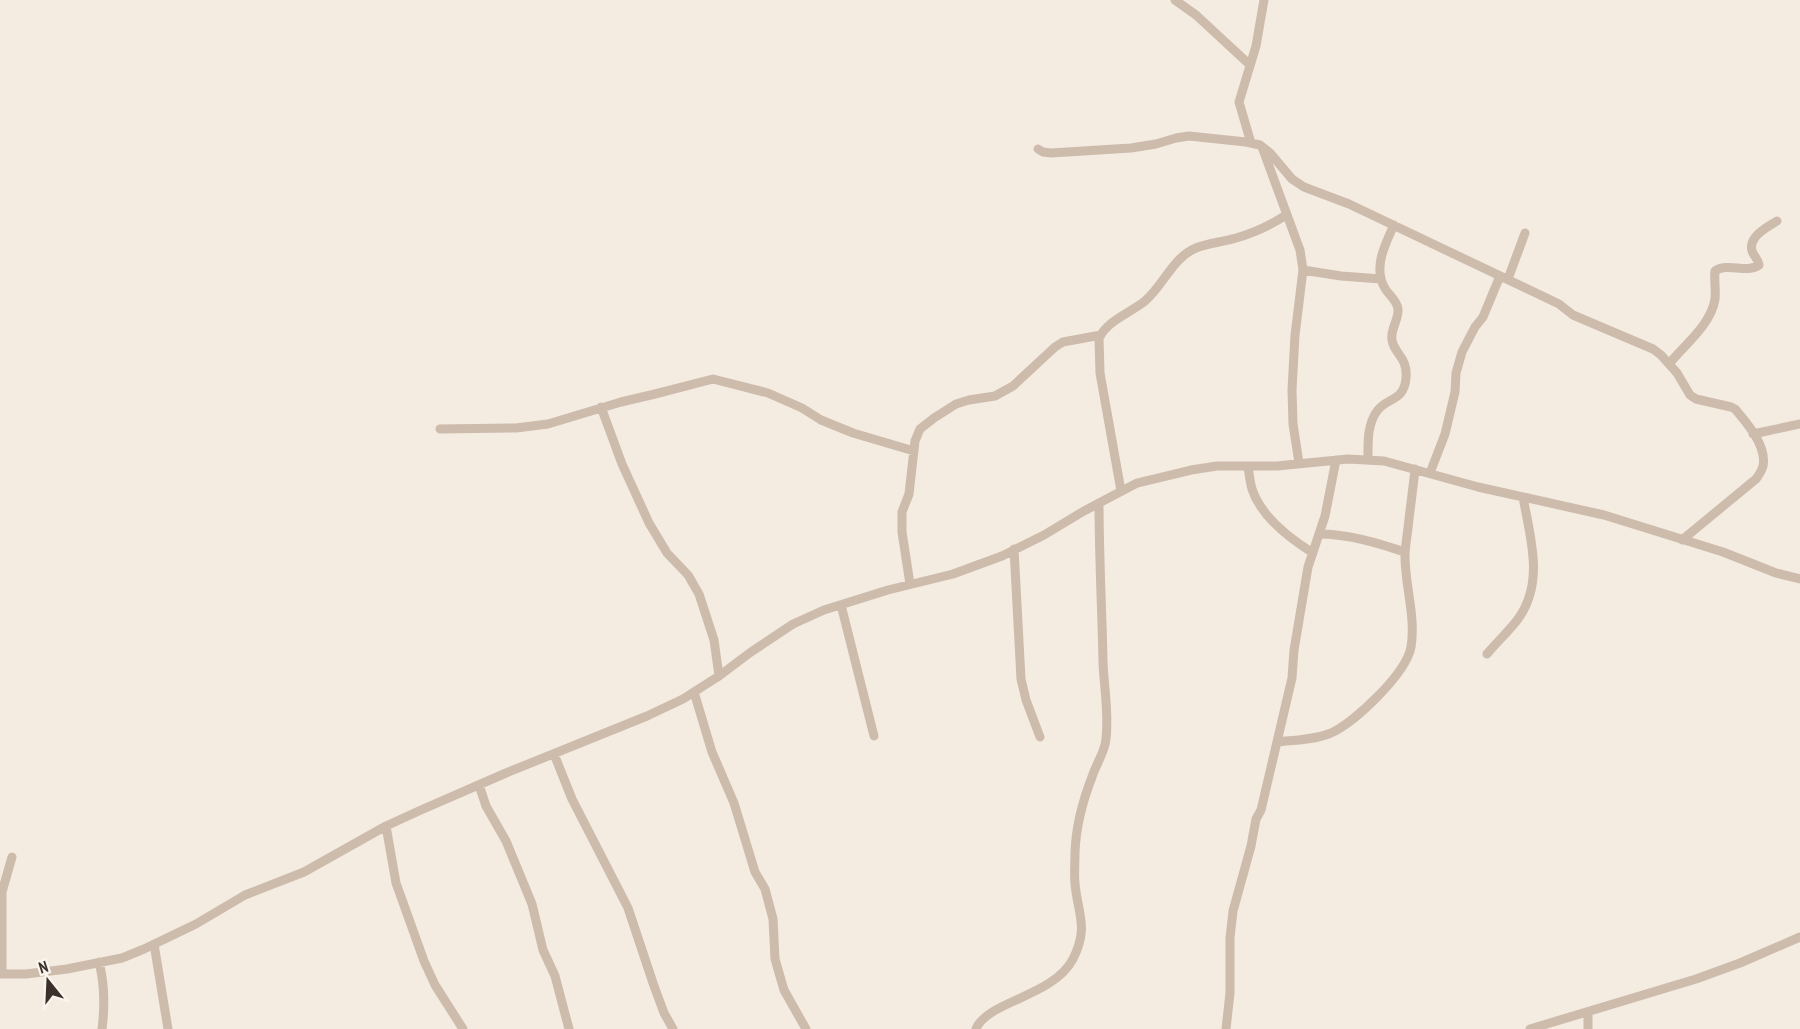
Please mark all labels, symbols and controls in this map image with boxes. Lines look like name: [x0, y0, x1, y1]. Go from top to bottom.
north arrow: [18, 951, 78, 1011]
text: N: [36, 956, 51, 978]

